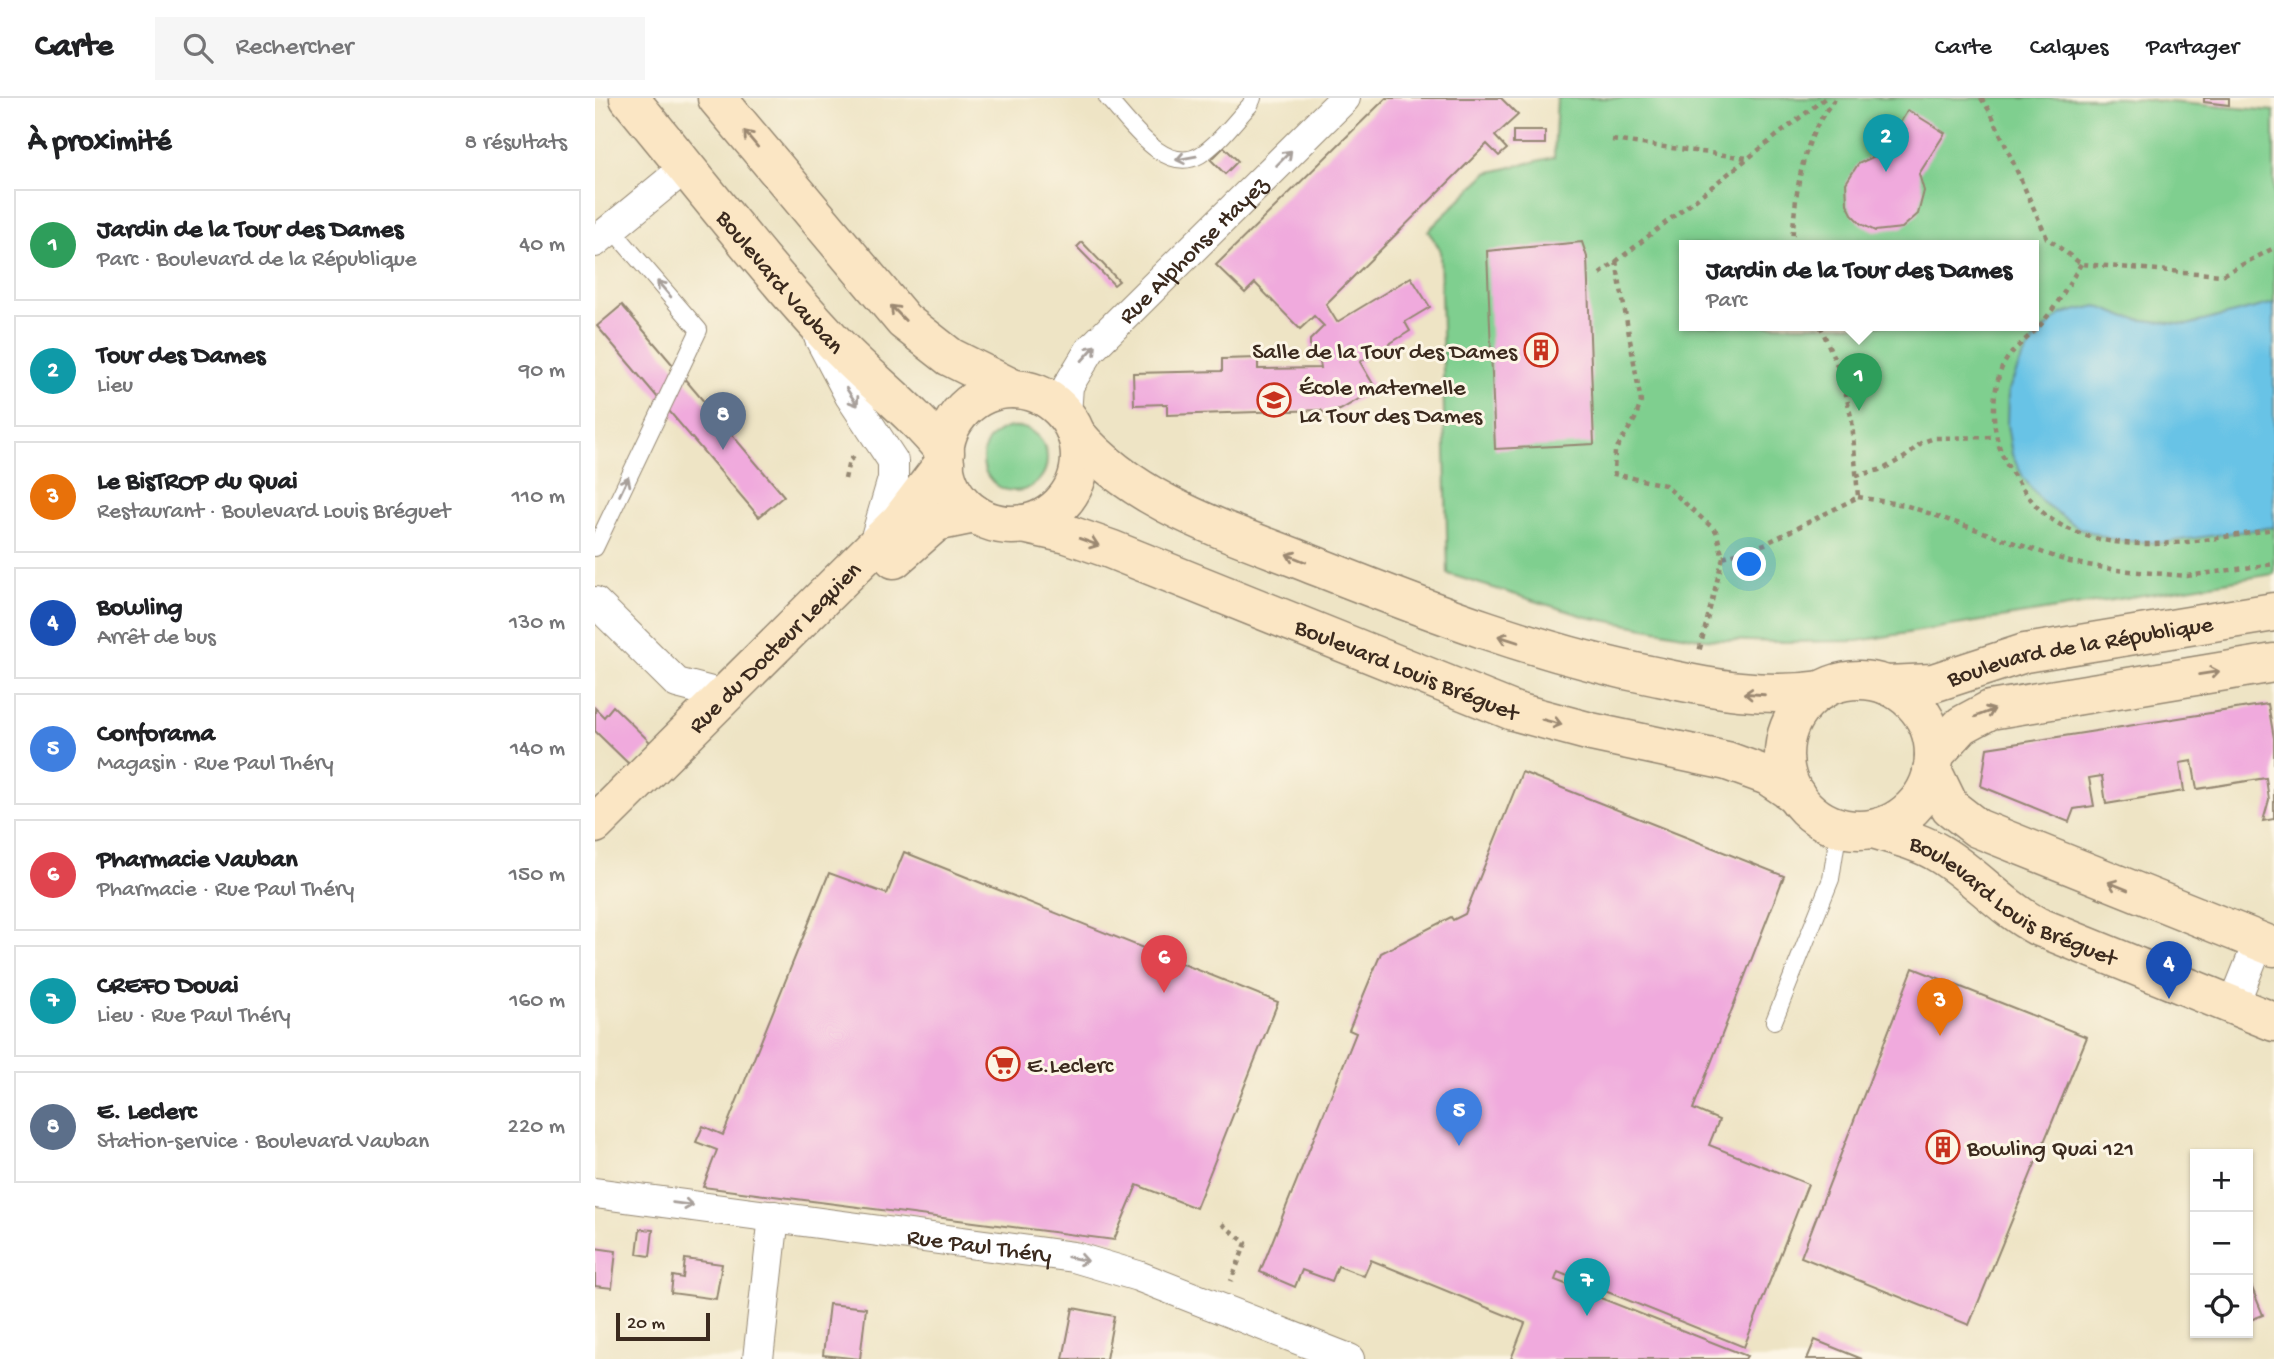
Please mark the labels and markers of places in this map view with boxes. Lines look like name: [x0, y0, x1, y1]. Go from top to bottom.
pin: 2: [1863, 114, 1909, 172]
building icon: Salle de la Tour des Dames: [1522, 331, 1560, 369]
place label: Salle de la Tour des Dames: [1252, 339, 1518, 368]
pin: 1: [1836, 353, 1882, 411]
place label: École maternelle La Tour des Dames: [1299, 375, 1483, 432]
school or university icon: École maternelle La Tour des Dames: [1255, 381, 1293, 419]
pin: 8: [700, 392, 746, 450]
pin: 6: [1141, 935, 1187, 993]
pin: 4: [2146, 941, 2192, 999]
pin: 3: [1917, 978, 1963, 1036]
supermarket icon: E.Leclerc: [984, 1045, 1022, 1083]
place label: E.Leclerc: [1027, 1053, 1114, 1082]
pin: 5: [1436, 1088, 1482, 1146]
building icon: Bowling Quai 121: [1924, 1128, 1962, 1166]
place label: Bowling Quai 121: [1966, 1136, 2134, 1165]
pin: 7: [1564, 1258, 1610, 1316]

